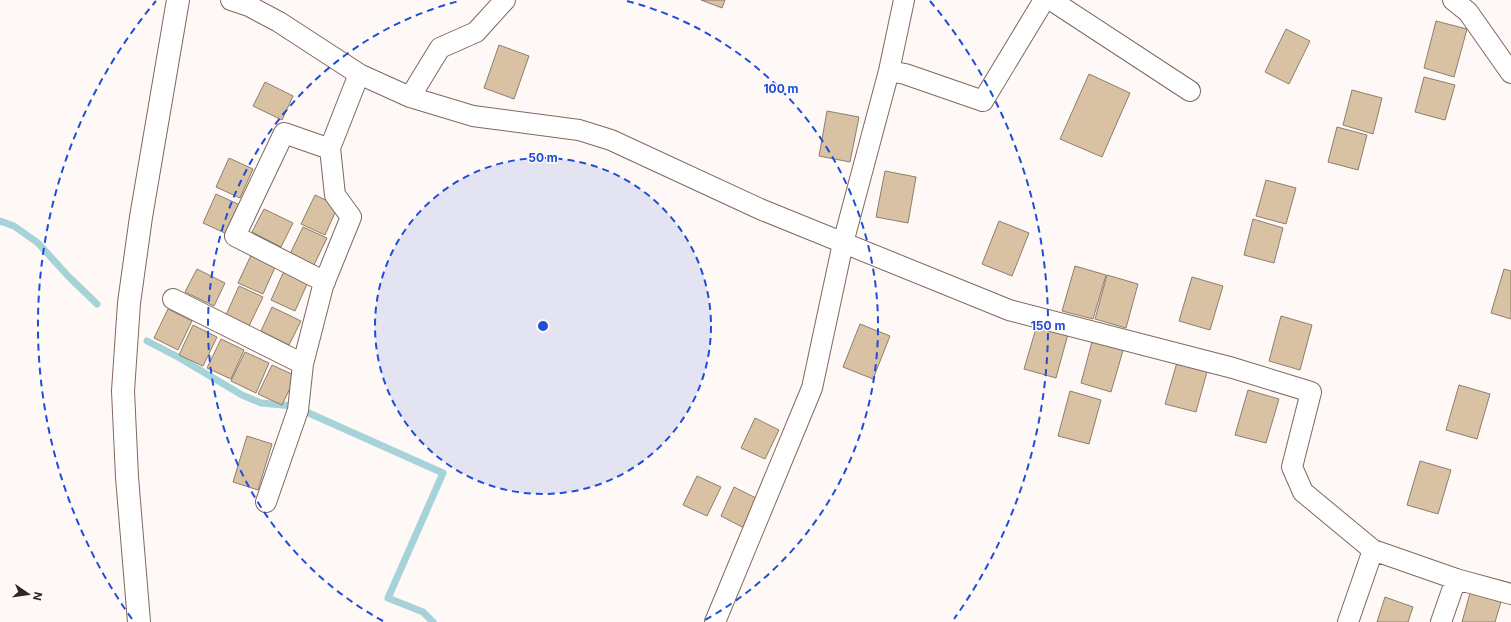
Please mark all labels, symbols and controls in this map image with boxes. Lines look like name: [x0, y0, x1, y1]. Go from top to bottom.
text: 100 m: [763, 81, 799, 96]
text: 50 m: [528, 150, 558, 165]
text: 150 m: [1031, 318, 1065, 333]
centre of rings: [536, 319, 550, 333]
north arrow: [8, 574, 48, 614]
text: N: [30, 591, 46, 602]

